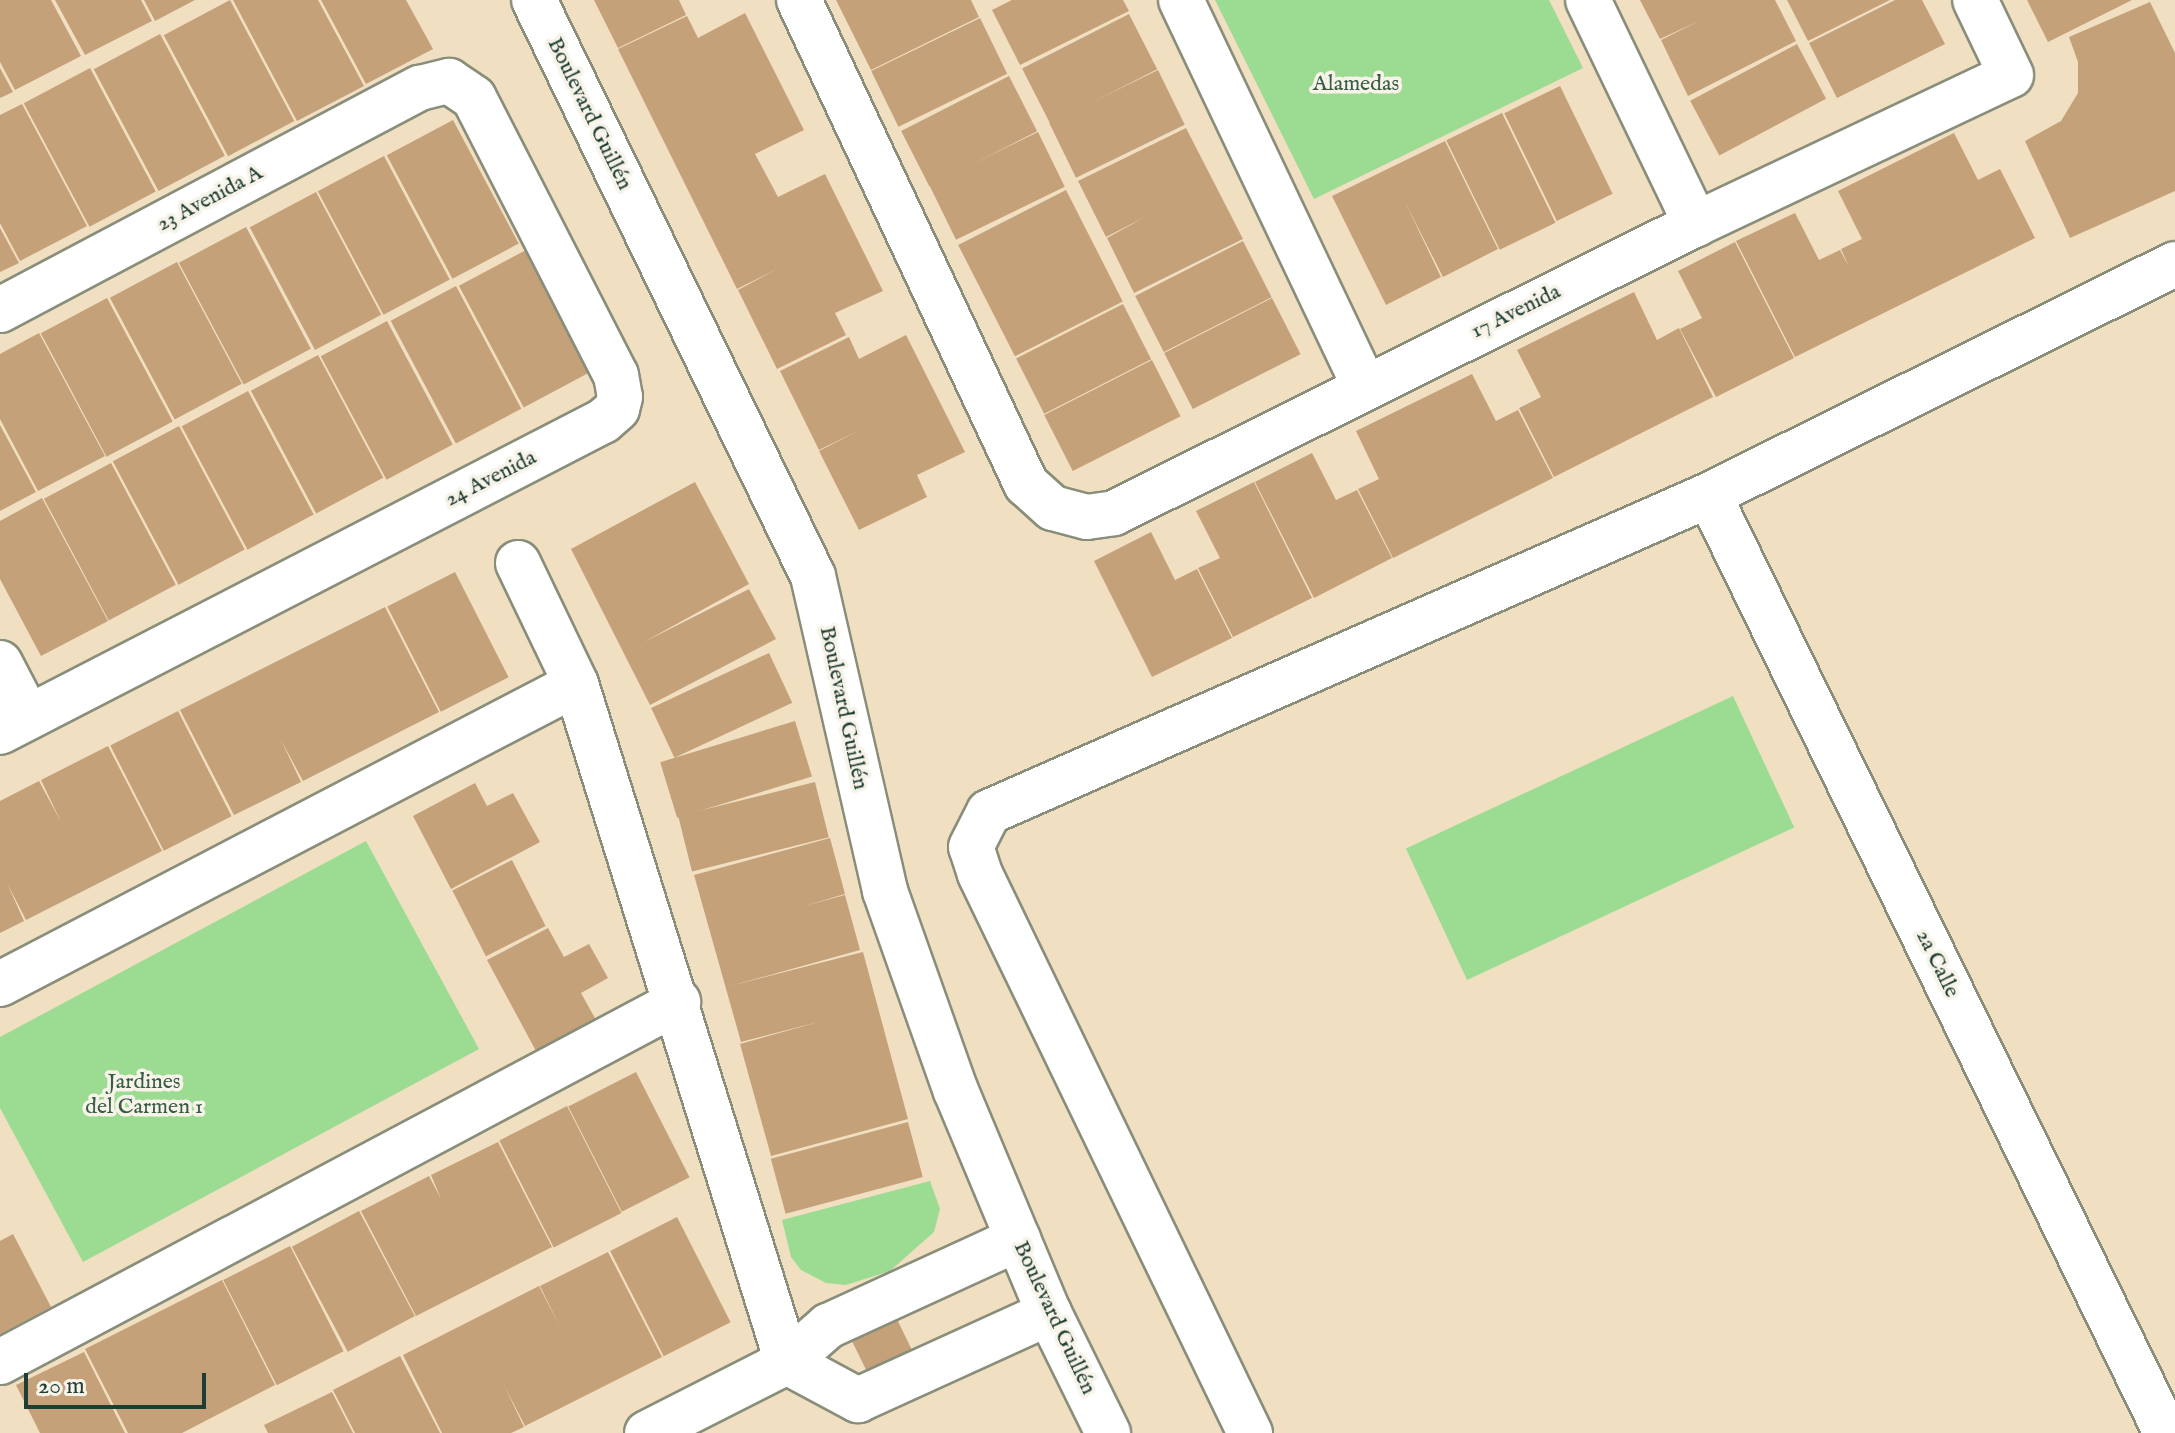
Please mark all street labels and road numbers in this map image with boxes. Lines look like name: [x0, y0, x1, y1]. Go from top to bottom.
street label: Boulevard Guillén: [541, 34, 637, 194]
street label: 23 Avenida A: [153, 160, 267, 238]
street label: 17 Avenida: [1467, 279, 1565, 345]
street label: 24 Avenida: [441, 445, 541, 513]
street label: Boulevard Guillén: [813, 624, 873, 792]
street label: 2a Calle: [1909, 926, 1965, 1002]
street label: Boulevard Guillén: [1007, 1237, 1101, 1399]

